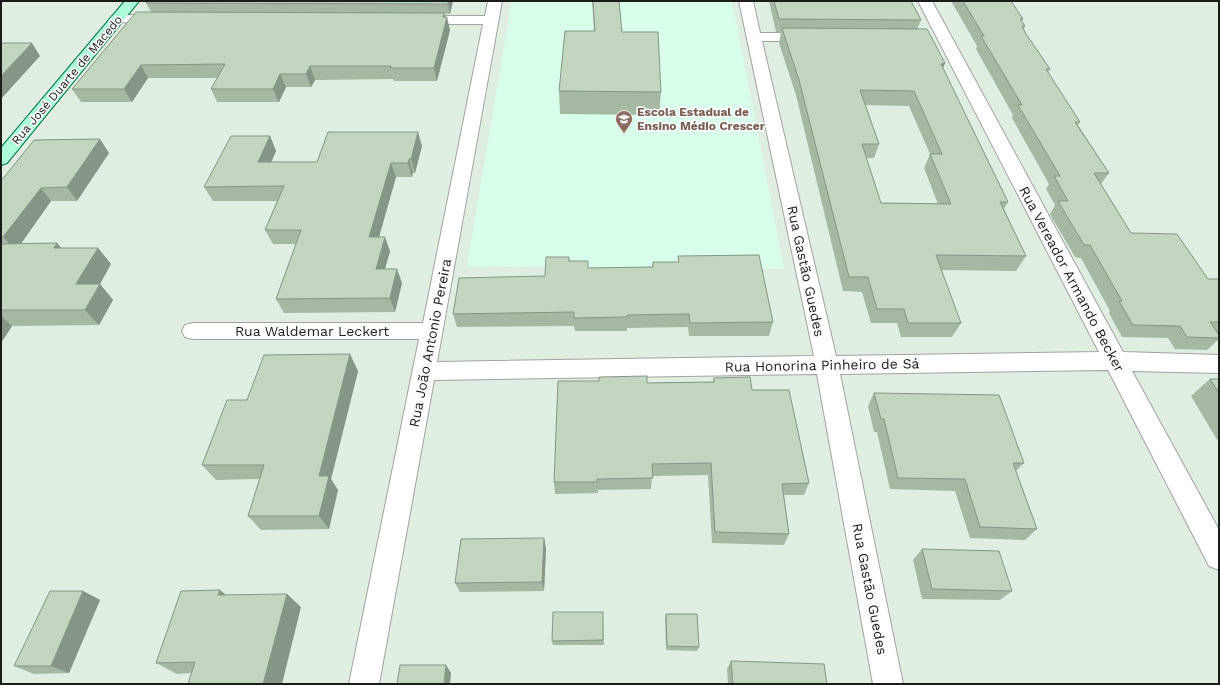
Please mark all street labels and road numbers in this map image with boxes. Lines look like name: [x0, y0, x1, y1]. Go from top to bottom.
street label: Rua José Duarte de Macedo: [9, 13, 125, 147]
street label: Rua Vereador Armando Becker: [1016, 183, 1128, 375]
street label: Rua Gastão Guedes: [784, 204, 828, 338]
street label: Rua João Antonio Pereira: [406, 257, 454, 429]
street label: Rua Waldemar Leckert: [235, 323, 389, 339]
street label: Rua Honorina Pinheiro de Sá: [725, 355, 920, 375]
street label: Rua Gastão Guedes: [849, 522, 891, 656]

